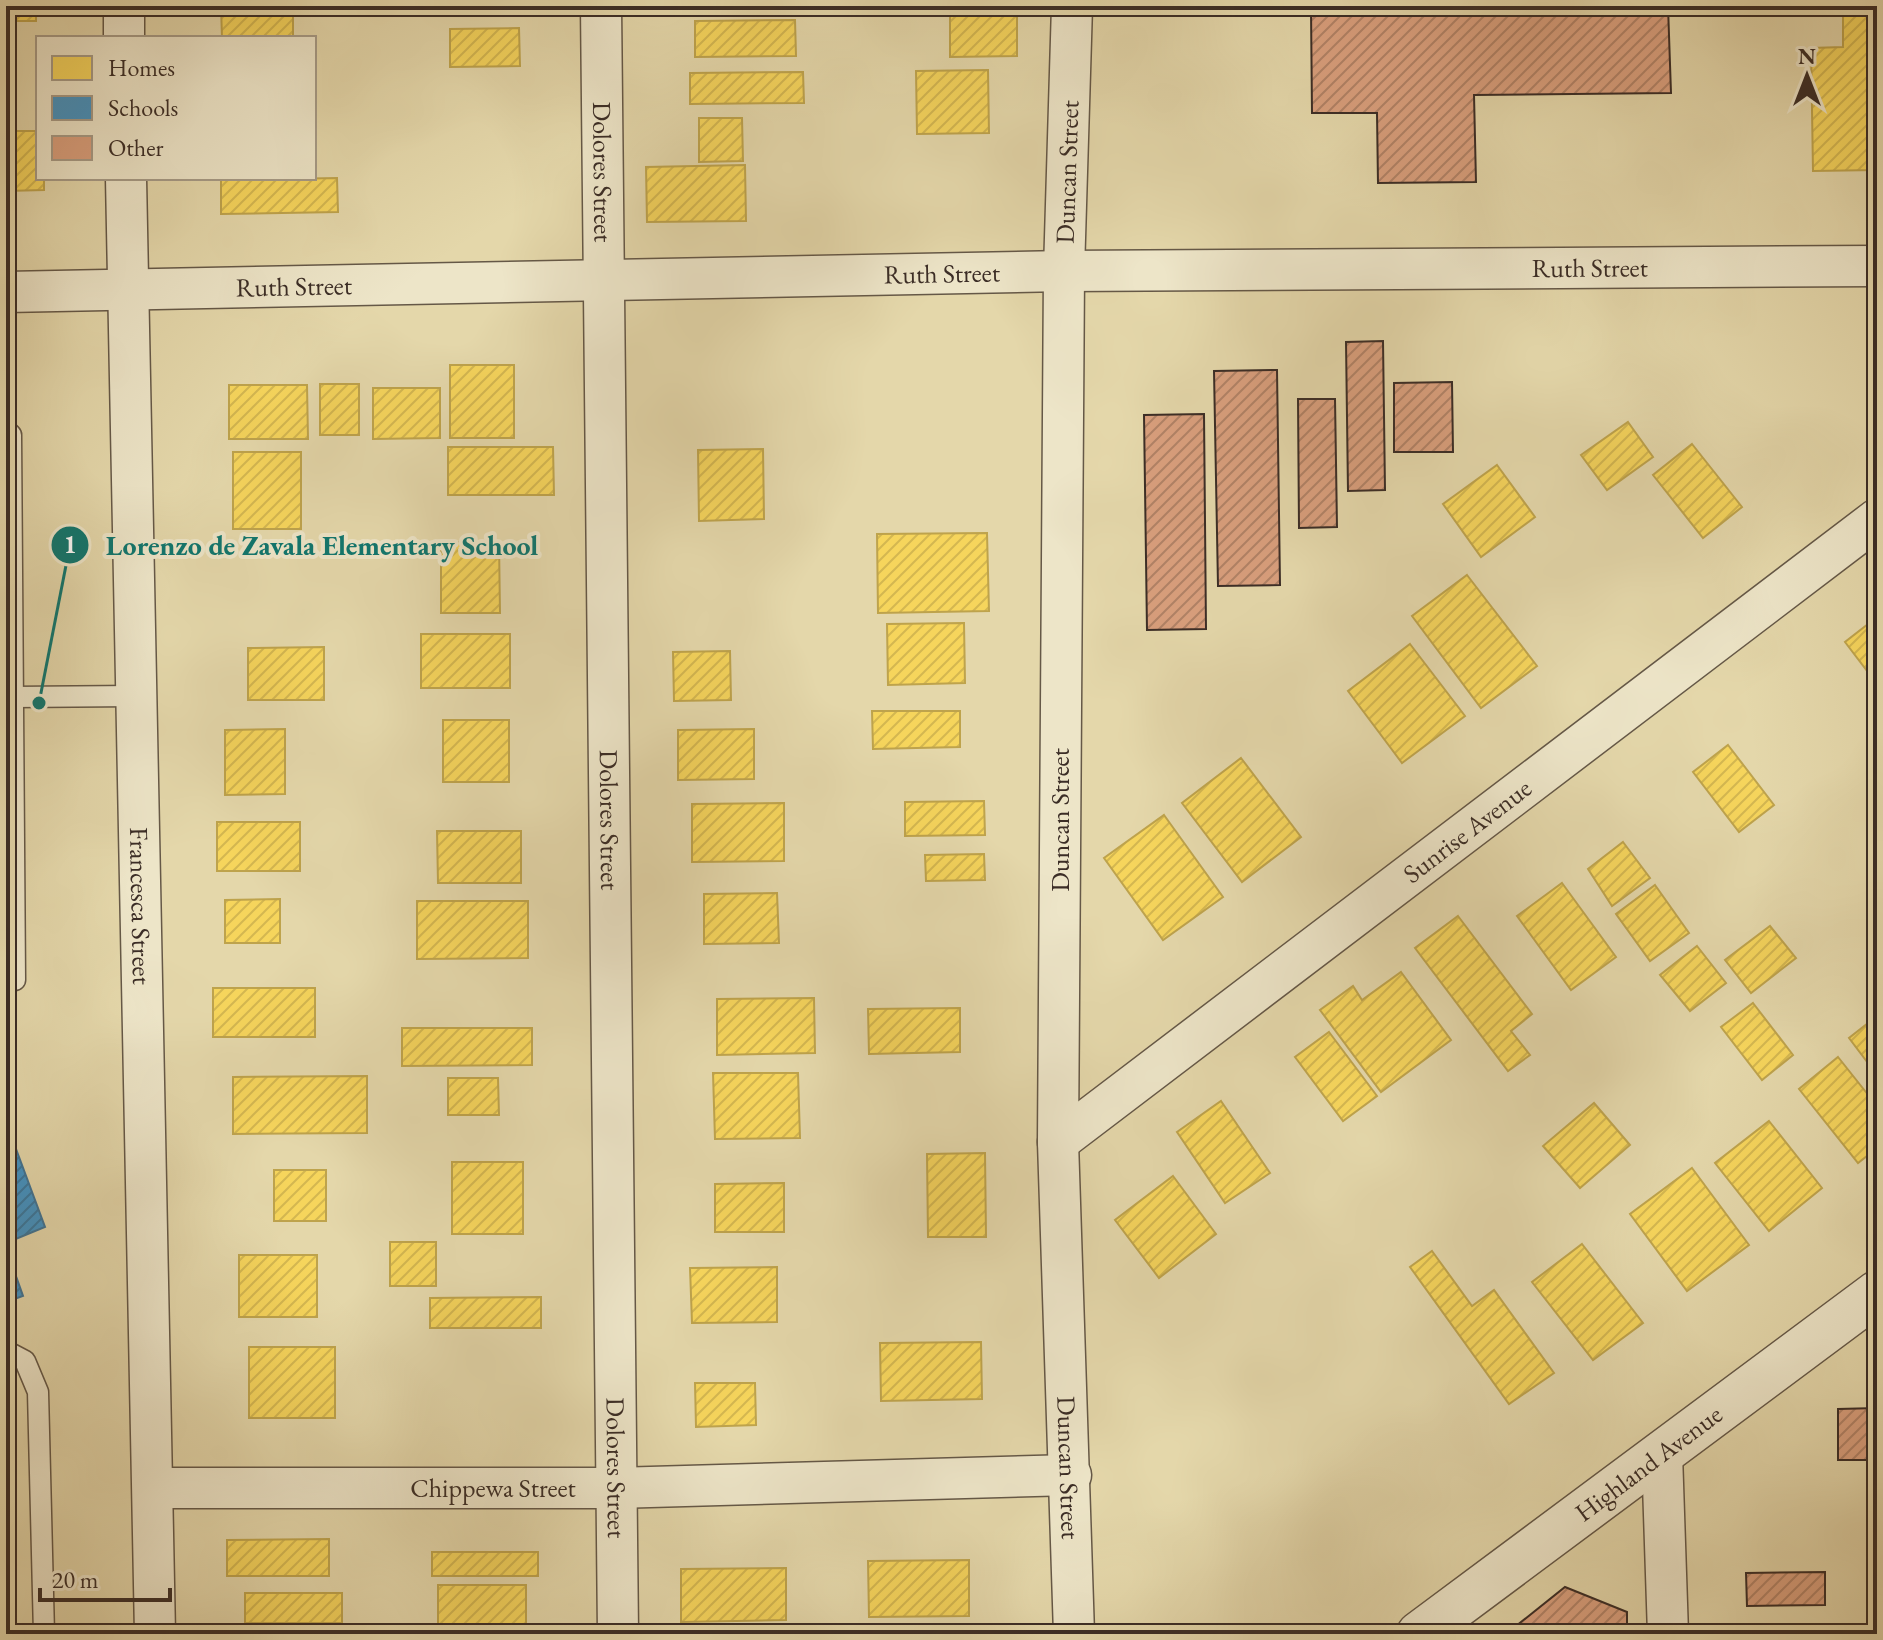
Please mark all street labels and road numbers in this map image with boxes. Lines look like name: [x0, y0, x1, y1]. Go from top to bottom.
street label: Duncan Street: [1048, 100, 1086, 244]
street label: Dolores Street: [585, 101, 620, 243]
street label: Ruth Street: [1532, 250, 1648, 285]
street label: Ruth Street: [883, 255, 1000, 292]
street label: Ruth Street: [236, 268, 352, 304]
street label: Duncan Street: [1043, 748, 1077, 892]
street label: Dolores Street: [592, 749, 627, 891]
street label: Sunrise Avenue: [1396, 771, 1538, 891]
street label: Francesca Street: [122, 827, 159, 985]
street label: Duncan Street: [1049, 1395, 1088, 1540]
street label: Dolores Street: [599, 1397, 634, 1539]
street label: Highland Avenue: [1568, 1397, 1729, 1529]
street label: Chippewa Street: [410, 1471, 576, 1505]

